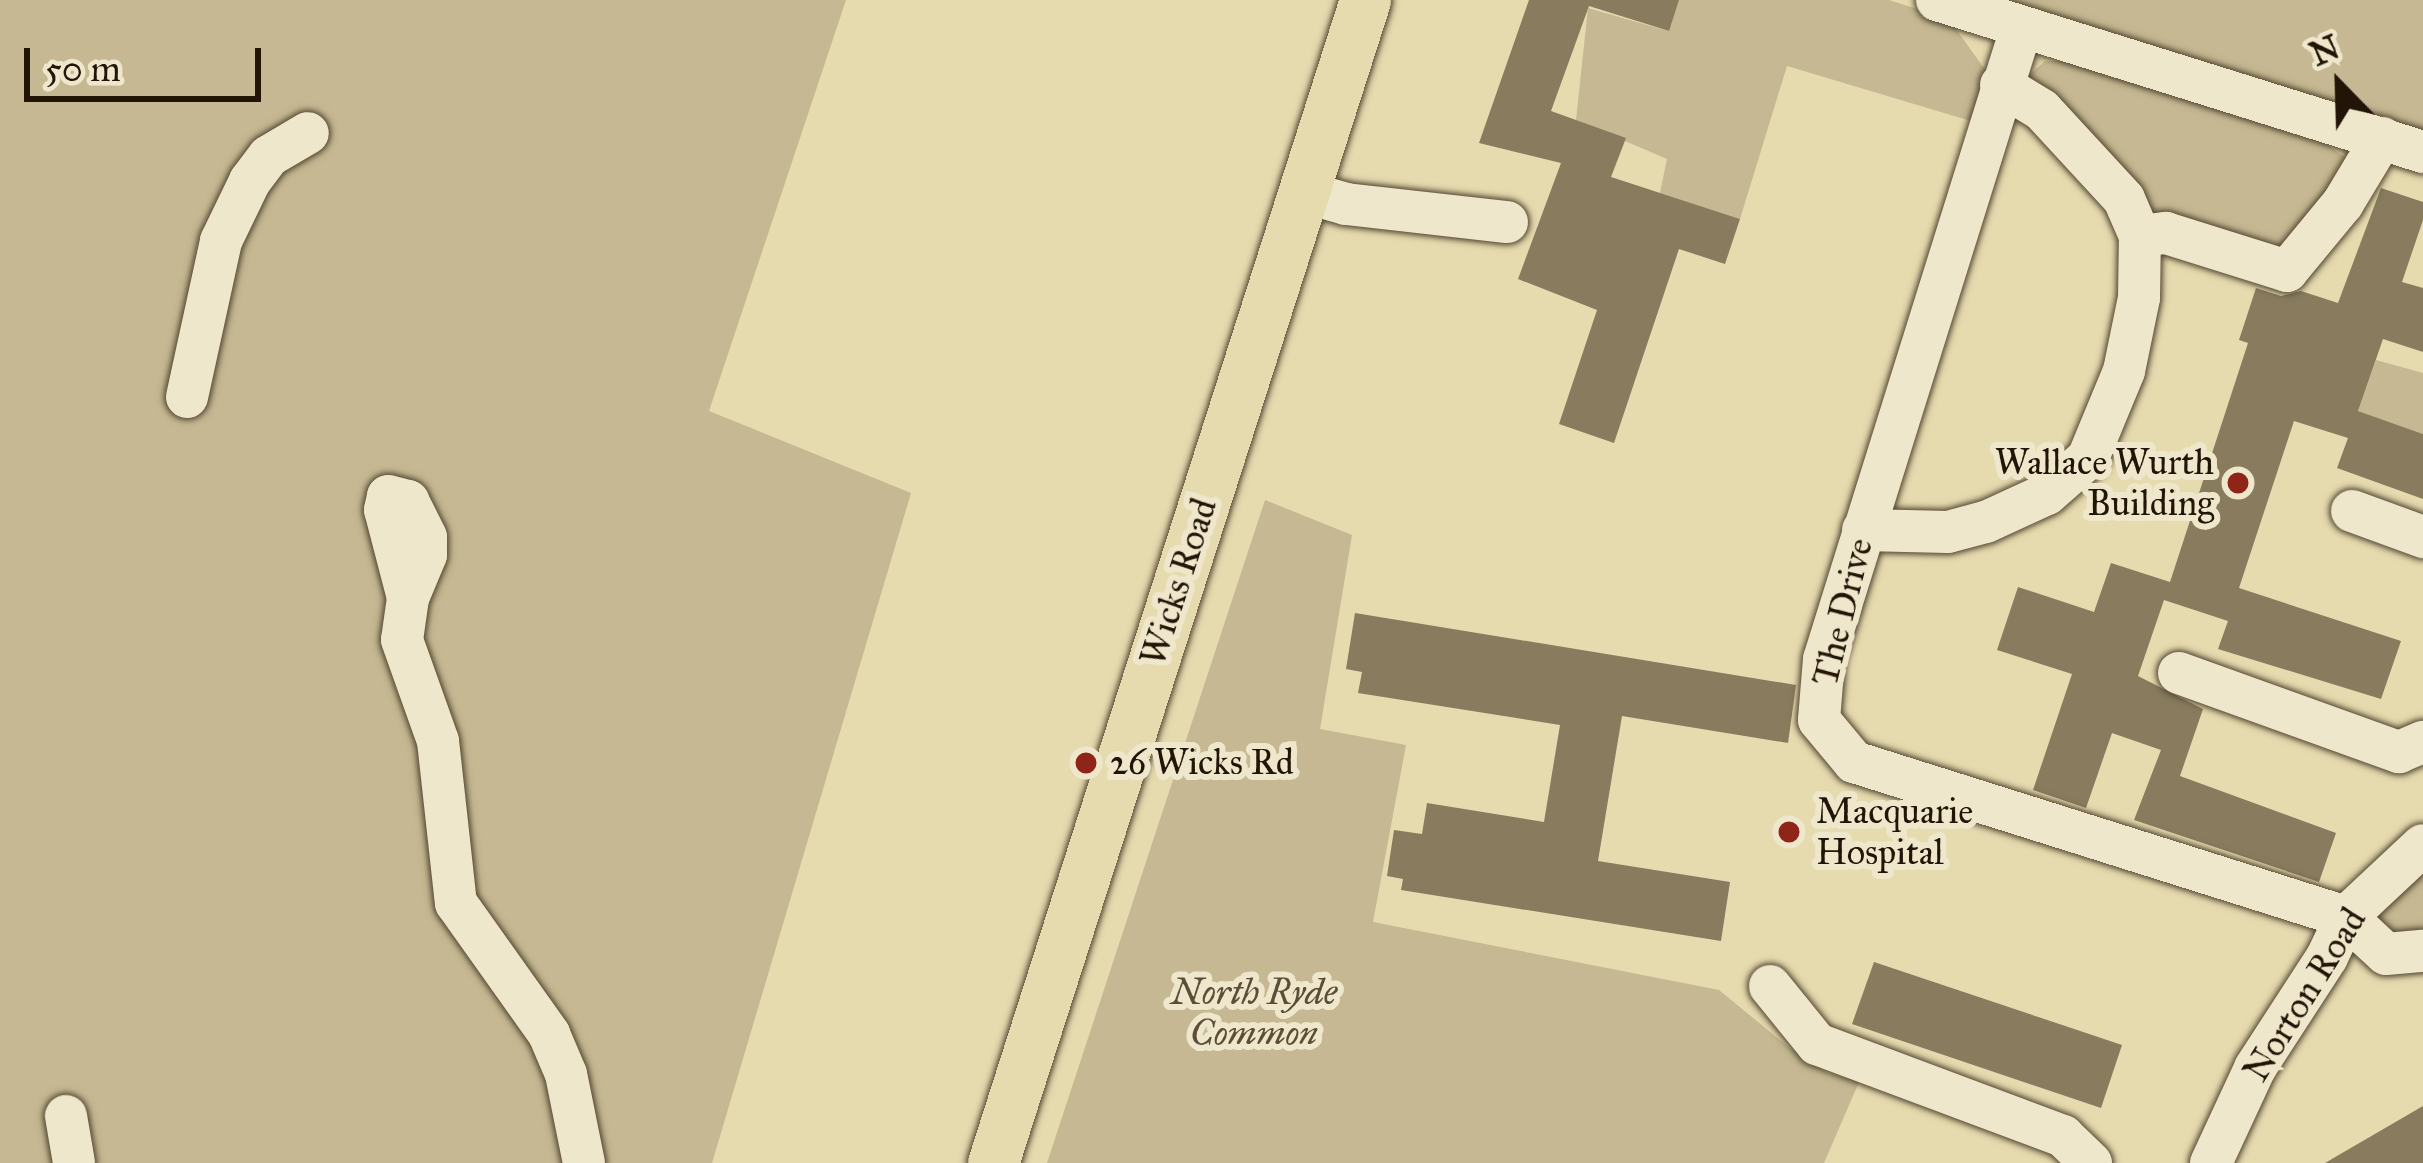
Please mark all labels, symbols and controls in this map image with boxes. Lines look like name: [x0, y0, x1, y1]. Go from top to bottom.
scale bar: [30, 24, 267, 98]
north arrow: [2279, 24, 2399, 144]
text: N: [2304, 27, 2346, 75]
text: 50 m: [45, 47, 121, 91]
place label: Wallace Wurth Building: [1995, 440, 2214, 525]
marker: Wallace Wurth Building: [2225, 470, 2251, 496]
street label: Wicks Road: [1132, 493, 1226, 671]
street label: The Drive: [1804, 534, 1882, 690]
place label: 26 Wicks Rd: [1110, 741, 1294, 785]
marker: 26 Wicks Rd: [1073, 750, 1099, 776]
place label: Macquarie Hospital: [1816, 789, 1973, 874]
marker: Macquarie Hospital: [1773, 816, 1805, 848]
street label: Norton Road: [2235, 900, 2375, 1090]
park label: North Ryde Common: [1171, 970, 1337, 1055]

